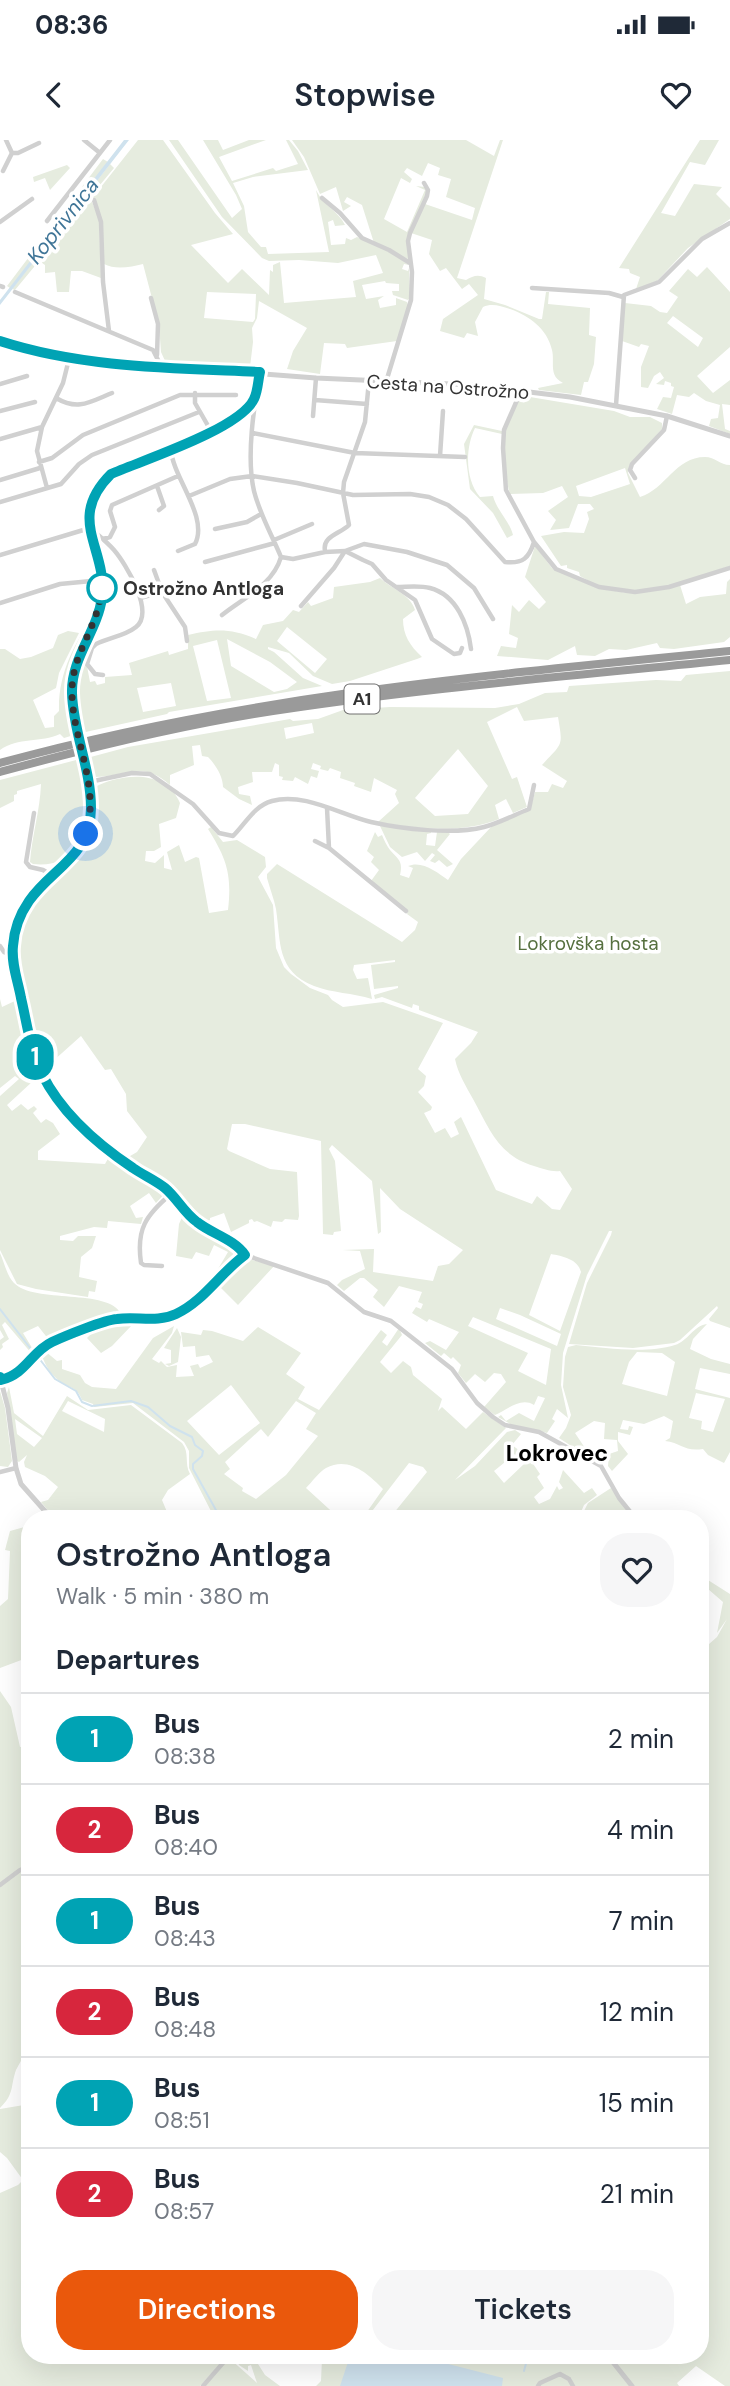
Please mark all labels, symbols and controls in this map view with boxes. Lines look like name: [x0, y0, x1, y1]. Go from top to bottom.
text: 08:36: [35, 8, 109, 42]
text: Stopwise: [294, 74, 436, 116]
icon: back: [35, 76, 73, 114]
icon: heart: [657, 76, 695, 114]
water label: Koprivnica: [21, 172, 105, 270]
street label: Cesta na Ostrožno: [366, 369, 530, 405]
marker: Ostrožno Antloga: [87, 573, 117, 603]
place label: Ostrožno Antloga: [123, 576, 284, 601]
road number: A1: [344, 684, 380, 714]
your location: [68, 816, 103, 851]
park label: Lokrovška hosta: [518, 931, 658, 956]
line badge: 1: [12, 1034, 58, 1080]
text: 1: [31, 1041, 39, 1072]
district label: Lokrovec: [506, 1438, 608, 1468]
text: Ostrožno Antloga: [56, 1533, 331, 1576]
button: heart: [600, 1533, 674, 1607]
text: Walk · 5 min · 380 m: [56, 1581, 269, 1611]
text: Departures: [56, 1643, 200, 1677]
text: Bus: [154, 1707, 200, 1741]
text: 2 min: [608, 1722, 674, 1756]
text: 1: [90, 1723, 99, 1754]
text: 08:38: [154, 1741, 216, 1771]
text: Bus: [154, 1798, 200, 1832]
text: 4 min: [607, 1813, 674, 1847]
text: 2: [88, 1814, 101, 1845]
text: 08:40: [154, 1832, 218, 1862]
text: Bus: [154, 1889, 200, 1923]
text: 7 min: [609, 1904, 674, 1938]
text: 1: [90, 1905, 99, 1936]
text: 08:43: [154, 1923, 216, 1953]
text: Bus: [154, 1980, 200, 2014]
text: 12 min: [600, 1995, 674, 2029]
text: 2: [88, 1996, 101, 2027]
text: 08:48: [154, 2014, 216, 2044]
text: Bus: [154, 2071, 200, 2105]
text: 15 min: [599, 2086, 674, 2120]
text: 1: [90, 2087, 99, 2118]
text: 08:51: [154, 2105, 210, 2135]
text: Bus: [154, 2162, 200, 2196]
text: 21 min: [600, 2177, 674, 2211]
text: 2: [88, 2178, 101, 2209]
text: 08:57: [154, 2196, 214, 2226]
button: Directions: [56, 2270, 358, 2350]
button: Tickets: [372, 2270, 674, 2350]

